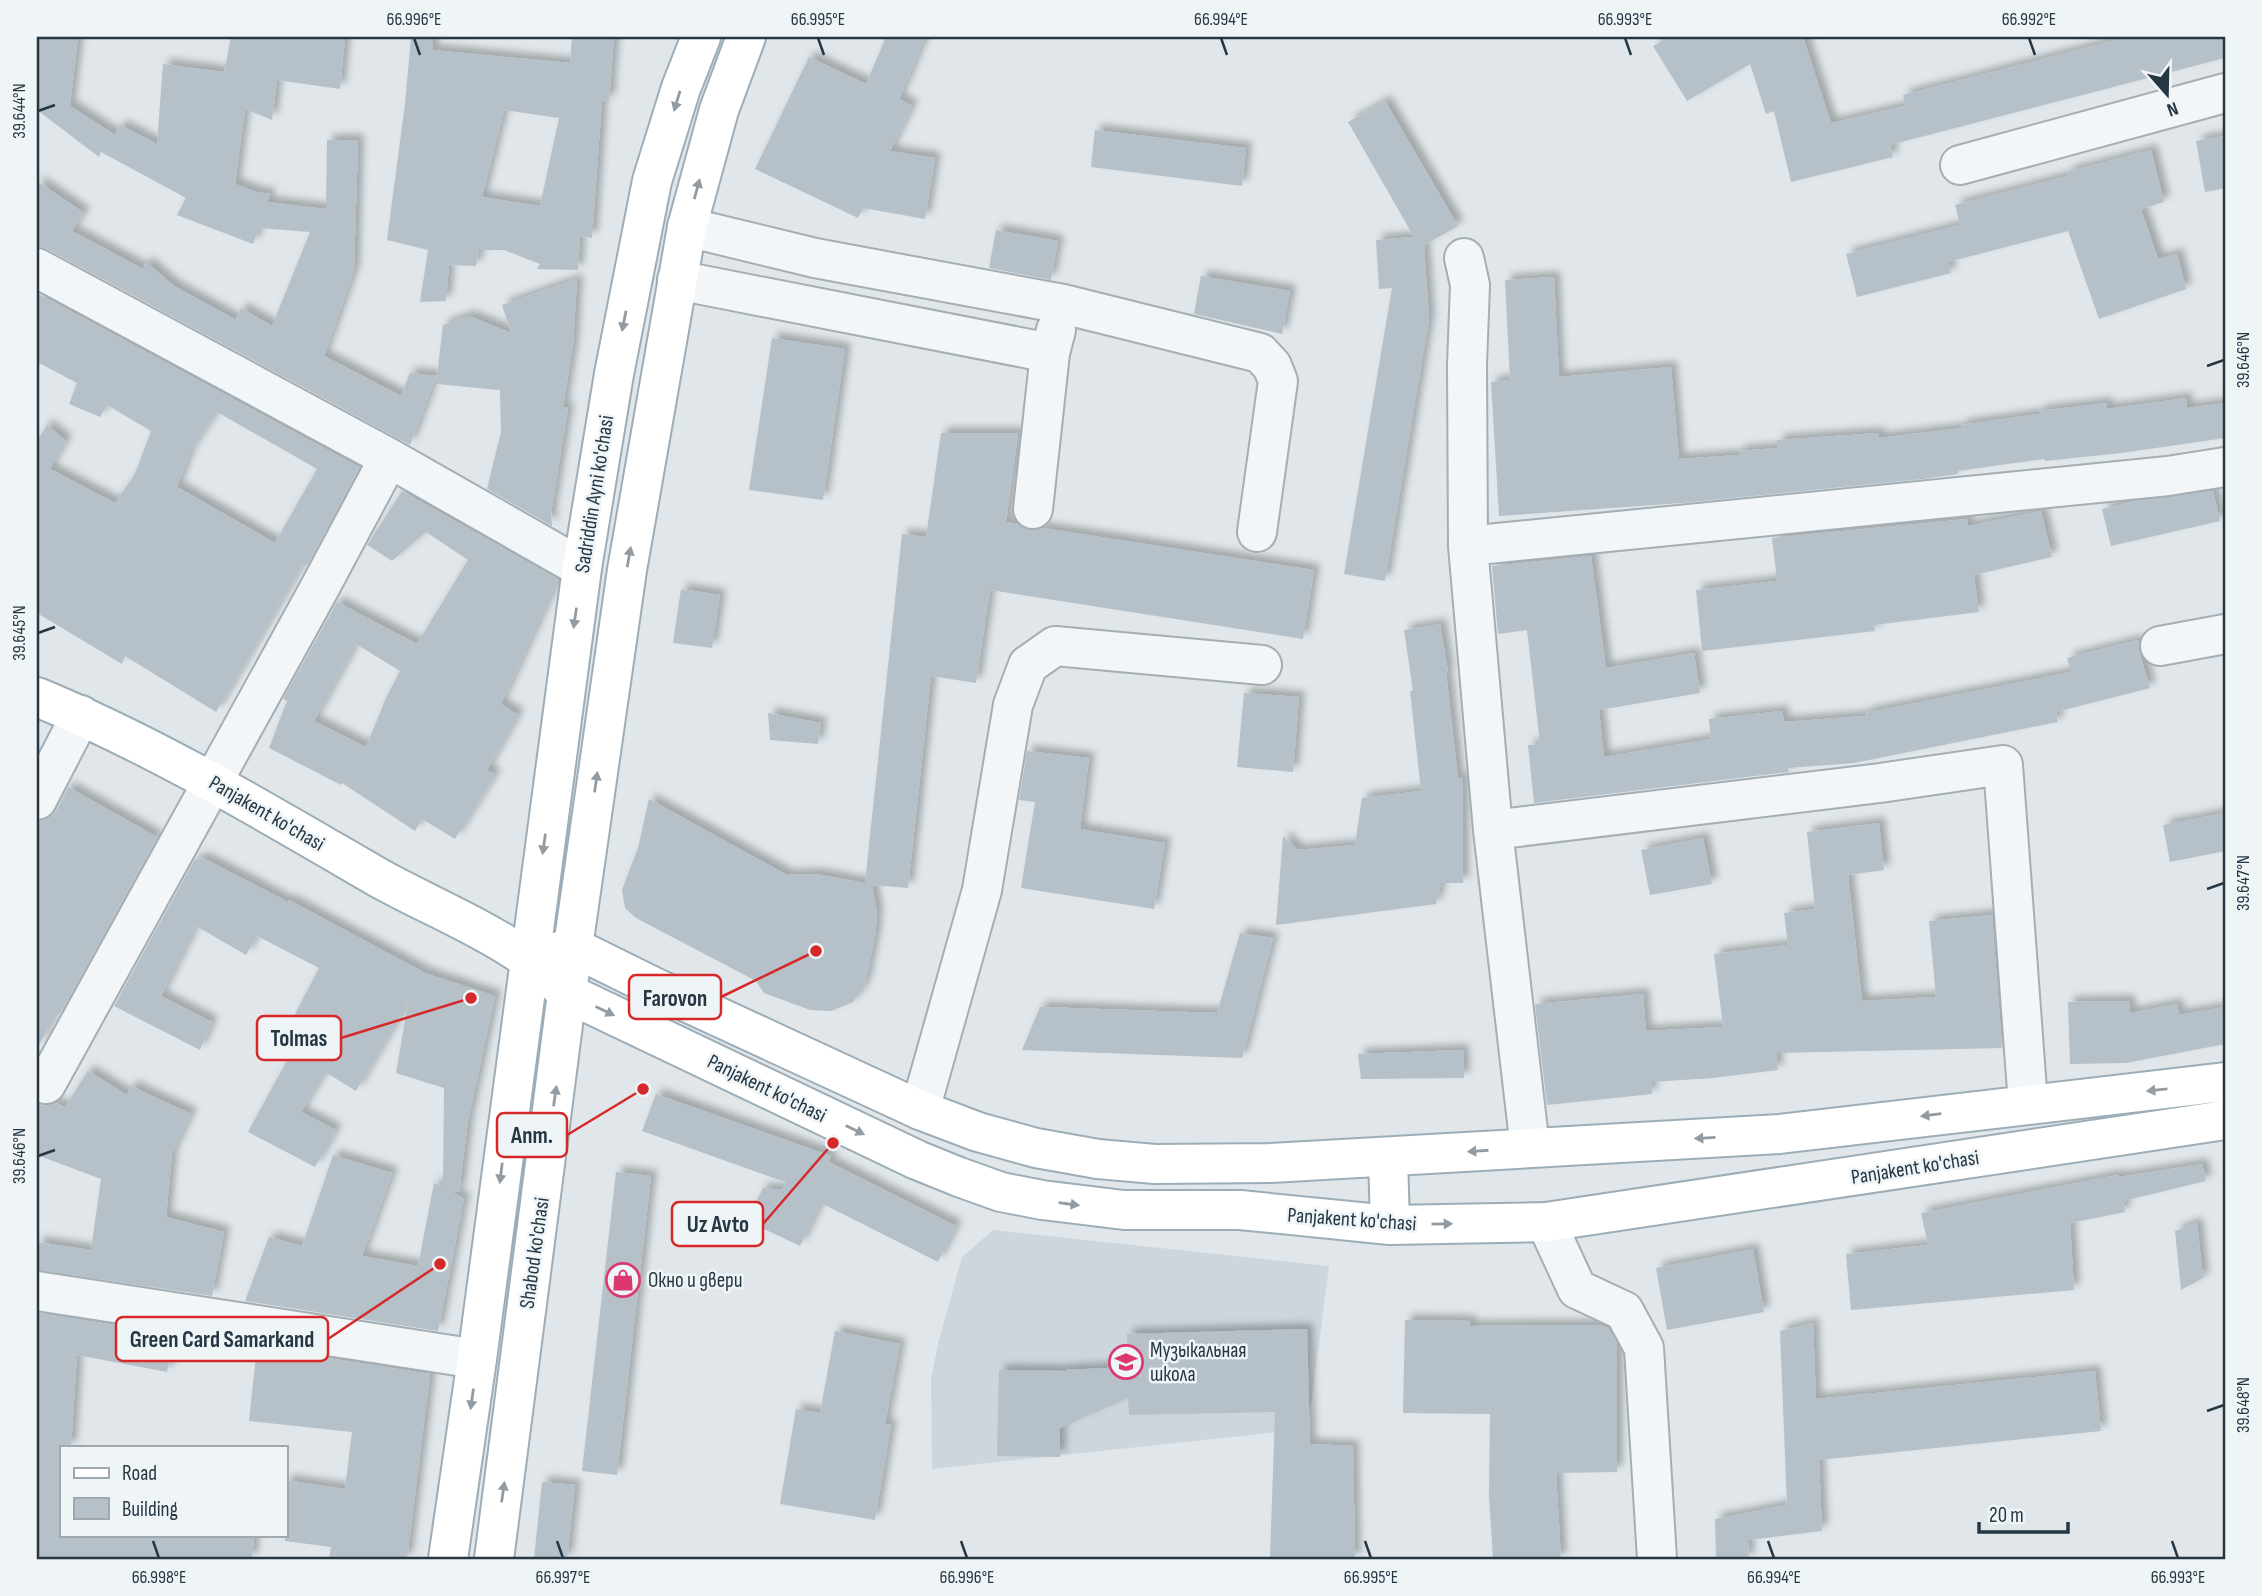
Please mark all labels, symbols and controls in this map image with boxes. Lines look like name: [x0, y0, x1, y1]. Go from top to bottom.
text: 66.996°E: [387, 9, 441, 30]
text: 66.995°E: [791, 9, 845, 30]
text: 66.994°E: [1194, 9, 1248, 30]
text: 66.993°E: [1598, 9, 1652, 30]
text: 66.992°E: [2002, 9, 2056, 30]
north arrow: [2132, 60, 2202, 130]
text: 39.644°N: [9, 83, 30, 139]
one-way arrow: [671, 90, 681, 111]
text: N: [2164, 96, 2181, 121]
one-way arrow: [693, 178, 703, 199]
one-way arrow: [618, 310, 629, 332]
text: 39.646°N: [2233, 332, 2254, 388]
street label: Sadriddin Ayni ko'chasi: [570, 414, 619, 575]
one-way arrow: [624, 546, 635, 568]
text: 39.645°N: [9, 605, 30, 661]
one-way arrow: [569, 608, 580, 630]
street label: Panjakent ko'chasi: [205, 770, 329, 857]
one-way arrow: [591, 771, 602, 793]
one-way arrow: [538, 833, 549, 855]
text: 39.647°N: [2233, 855, 2254, 911]
callout: Farovon: [629, 975, 721, 1019]
text: Farovon: [643, 985, 707, 1013]
one-way arrow: [595, 1005, 615, 1017]
callout: Tolmas: [257, 1016, 341, 1060]
text: Tolmas: [271, 1025, 328, 1053]
street label: Panjakent ko'chasi: [703, 1049, 830, 1128]
one-way arrow: [2146, 1084, 2168, 1095]
one-way arrow: [550, 1085, 561, 1107]
one-way arrow: [1920, 1110, 1942, 1121]
callout: Апт.: [497, 1113, 567, 1157]
text: Апт.: [510, 1122, 553, 1150]
one-way arrow: [845, 1125, 865, 1136]
text: 39.646°N: [9, 1128, 30, 1184]
one-way arrow: [1694, 1133, 1716, 1144]
street label: Panjakent ko'chasi: [1849, 1145, 1981, 1190]
one-way arrow: [1467, 1146, 1489, 1157]
one-way arrow: [496, 1163, 507, 1185]
street label: Shabod ko'chasi: [514, 1196, 555, 1310]
one-way arrow: [1058, 1199, 1080, 1210]
callout: Uz Avto: [672, 1202, 763, 1246]
street label: Panjakent ko'chasi: [1287, 1203, 1417, 1236]
text: Uz Avto: [687, 1211, 749, 1239]
one-way arrow: [1431, 1218, 1453, 1229]
shop icon: Окно и двери: [604, 1261, 642, 1299]
place label: Окно и двери: [648, 1268, 743, 1293]
callout: Green Card Samarkand: [116, 1317, 328, 1361]
text: Green Card Samarkand: [130, 1326, 314, 1354]
place label: Музыкальная школа: [1150, 1338, 1246, 1387]
school or university icon: Музыкальная школа: [1107, 1343, 1145, 1381]
text: 39.648°N: [2233, 1377, 2254, 1433]
one-way arrow: [466, 1388, 477, 1410]
legend: [60, 1446, 287, 1536]
text: Road: [122, 1461, 157, 1486]
one-way arrow: [498, 1480, 509, 1502]
scale bar: [1979, 1491, 2068, 1535]
text: Building: [122, 1497, 178, 1522]
text: 20 m: [1989, 1503, 2024, 1528]
text: 66.998°E: [132, 1567, 186, 1588]
text: 66.997°E: [536, 1567, 590, 1588]
text: 66.996°E: [940, 1567, 994, 1588]
text: 66.995°E: [1344, 1567, 1398, 1588]
text: 66.994°E: [1747, 1567, 1801, 1588]
text: 66.993°E: [2151, 1567, 2205, 1588]

